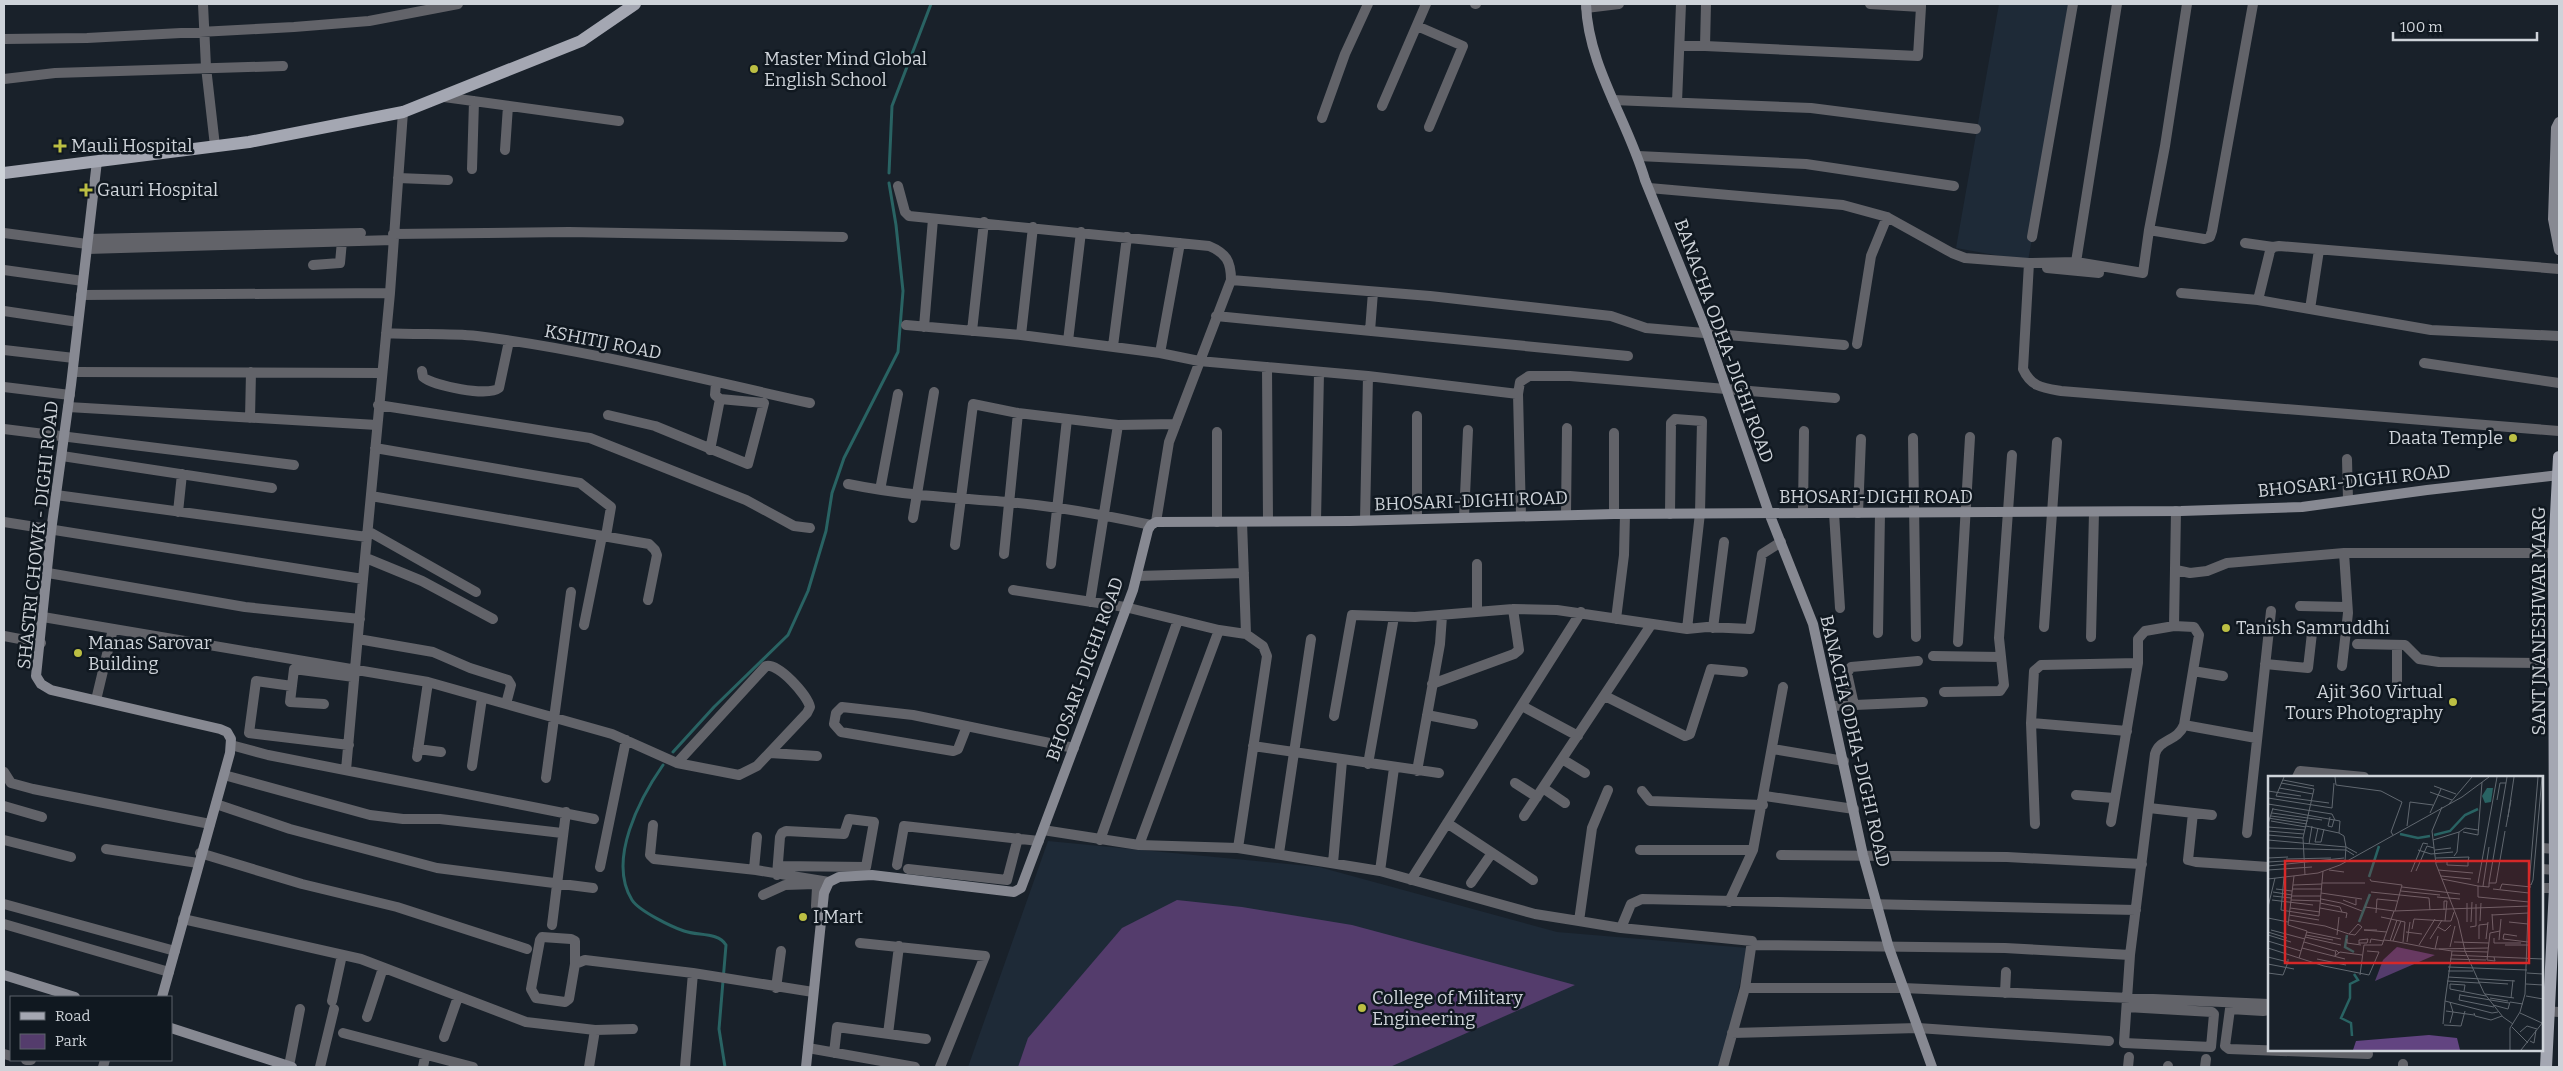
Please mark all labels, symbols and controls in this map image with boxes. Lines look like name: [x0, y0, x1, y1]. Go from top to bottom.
scale bar: [2393, 10, 2537, 42]
text: 100 m: [2400, 18, 2443, 36]
place label: Master Mind Global English School: [764, 48, 927, 91]
marker: Master Mind Global English School: [748, 63, 760, 75]
place label: Mauli Hospital: [71, 135, 192, 157]
marker: Mauli Hospital: [53, 139, 67, 153]
place label: Gauri Hospital: [97, 179, 218, 201]
marker: Gauri Hospital: [79, 183, 93, 197]
street label: BANACHA ODHA-DIGHI ROAD: [1670, 216, 1778, 466]
street label: KSHITIJ ROAD: [543, 320, 663, 364]
street label: SHASTRI CHOWK - DIGHI ROAD: [13, 400, 63, 670]
place label: Daata Temple: [2389, 427, 2503, 449]
marker: Daata Temple: [2507, 432, 2519, 444]
street label: BHOSARI-DIGHI ROAD: [2256, 460, 2452, 502]
street label: BHOSARI-DIGHI ROAD: [1779, 486, 1973, 508]
street label: BHOSARI-DIGHI ROAD: [1374, 487, 1568, 515]
street label: SANT JNANESHWAR MARG: [2528, 506, 2550, 736]
street label: BHOSARI-DIGHI ROAD: [1042, 574, 1128, 764]
street label: BANACHA ODHA-DIGHI ROAD: [1815, 613, 1895, 869]
place label: Tanish Samruddhi: [2236, 617, 2390, 639]
marker: Tanish Samruddhi: [2220, 622, 2232, 634]
place label: Manas Sarovar Building: [88, 632, 212, 675]
marker: Manas Sarovar Building: [72, 647, 84, 659]
place label: Ajit 360 Virtual Tours Photography: [2285, 681, 2443, 724]
marker: Ajit 360 Virtual Tours Photography: [2447, 696, 2459, 708]
inset map: [2268, 776, 2543, 1051]
place label: I Mart: [813, 906, 863, 928]
marker: I Mart: [797, 911, 809, 923]
place label: College of Military Engineering: [1372, 987, 1523, 1030]
legend: [10, 996, 172, 1061]
marker: College of Military Engineering: [1356, 1002, 1368, 1014]
text: Road: [55, 1007, 90, 1025]
text: Park: [55, 1032, 87, 1050]

